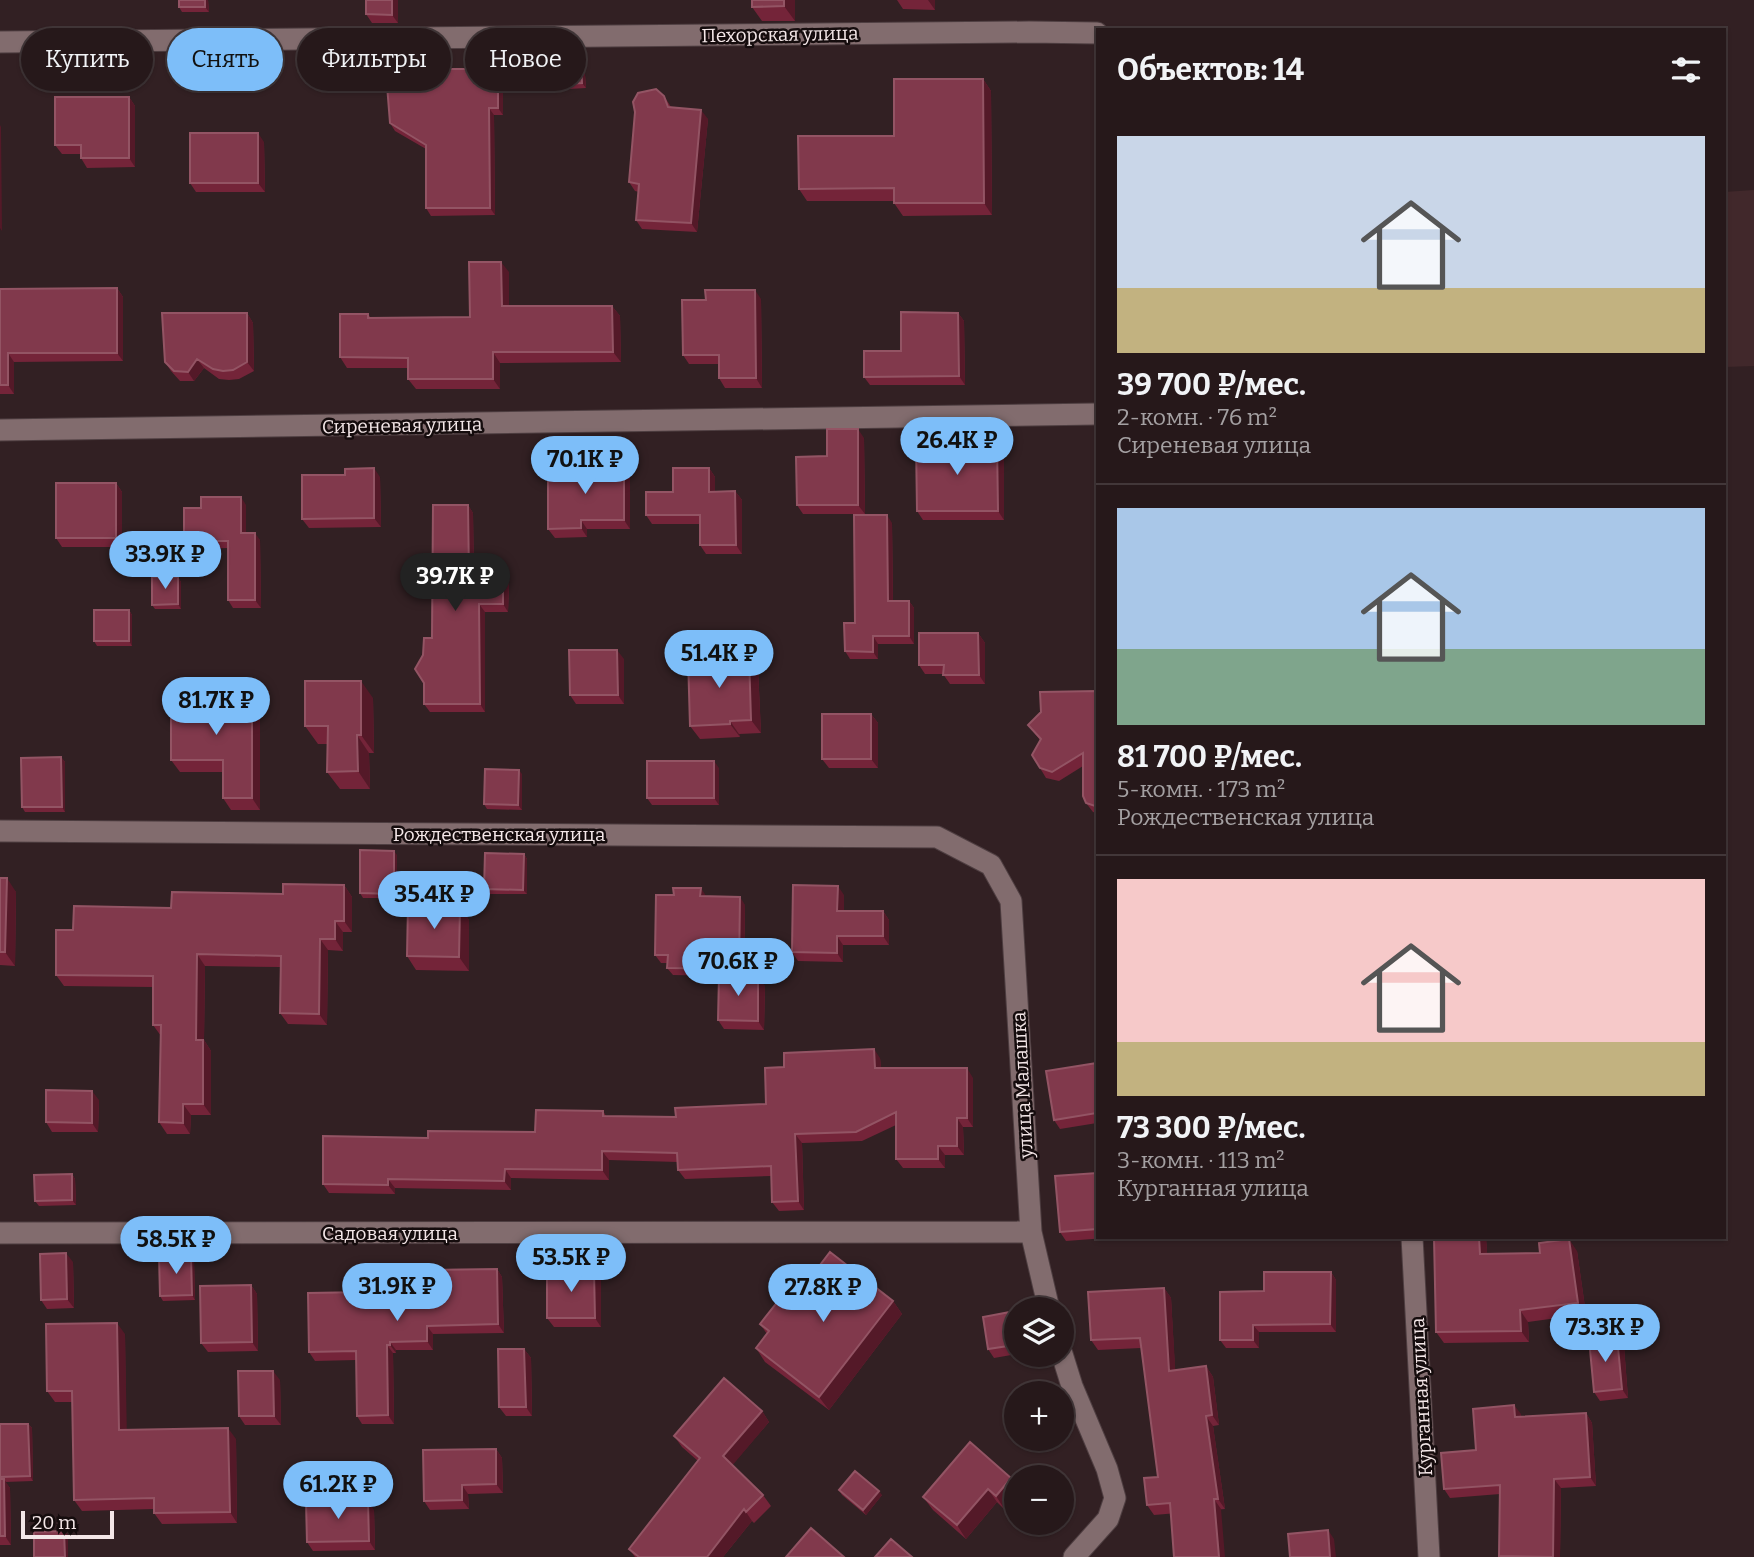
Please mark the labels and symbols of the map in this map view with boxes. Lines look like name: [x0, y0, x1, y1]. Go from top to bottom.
street label: Пехорская улица: [701, 22, 859, 47]
street label: Сиреневая улица: [322, 413, 483, 438]
pin: 26.4K ₽: [892, 418, 1022, 477]
pin: 70.1K ₽: [520, 436, 650, 496]
pin: 33.9K ₽: [100, 532, 230, 591]
pin: 39.7K ₽: [390, 554, 520, 613]
pin: 51.4K ₽: [654, 630, 784, 690]
pin: 81.7K ₽: [151, 678, 281, 737]
street label: Рождественская улица: [393, 823, 606, 846]
pin: 35.4K ₽: [369, 872, 499, 931]
pin: 70.6K ₽: [673, 939, 803, 998]
street label: улица Малашка: [1007, 1011, 1038, 1160]
pin: 58.5K ₽: [111, 1216, 241, 1276]
street label: Садовая улица: [322, 1222, 459, 1245]
pin: 53.5K ₽: [506, 1234, 636, 1294]
pin: 31.9K ₽: [332, 1264, 462, 1323]
pin: 27.8K ₽: [758, 1264, 888, 1324]
pin: 73.3K ₽: [1540, 1304, 1670, 1364]
street label: Курганная улица: [1406, 1317, 1437, 1477]
pin: 61.2K ₽: [273, 1462, 403, 1521]
scale bar: [21, 1508, 114, 1540]

